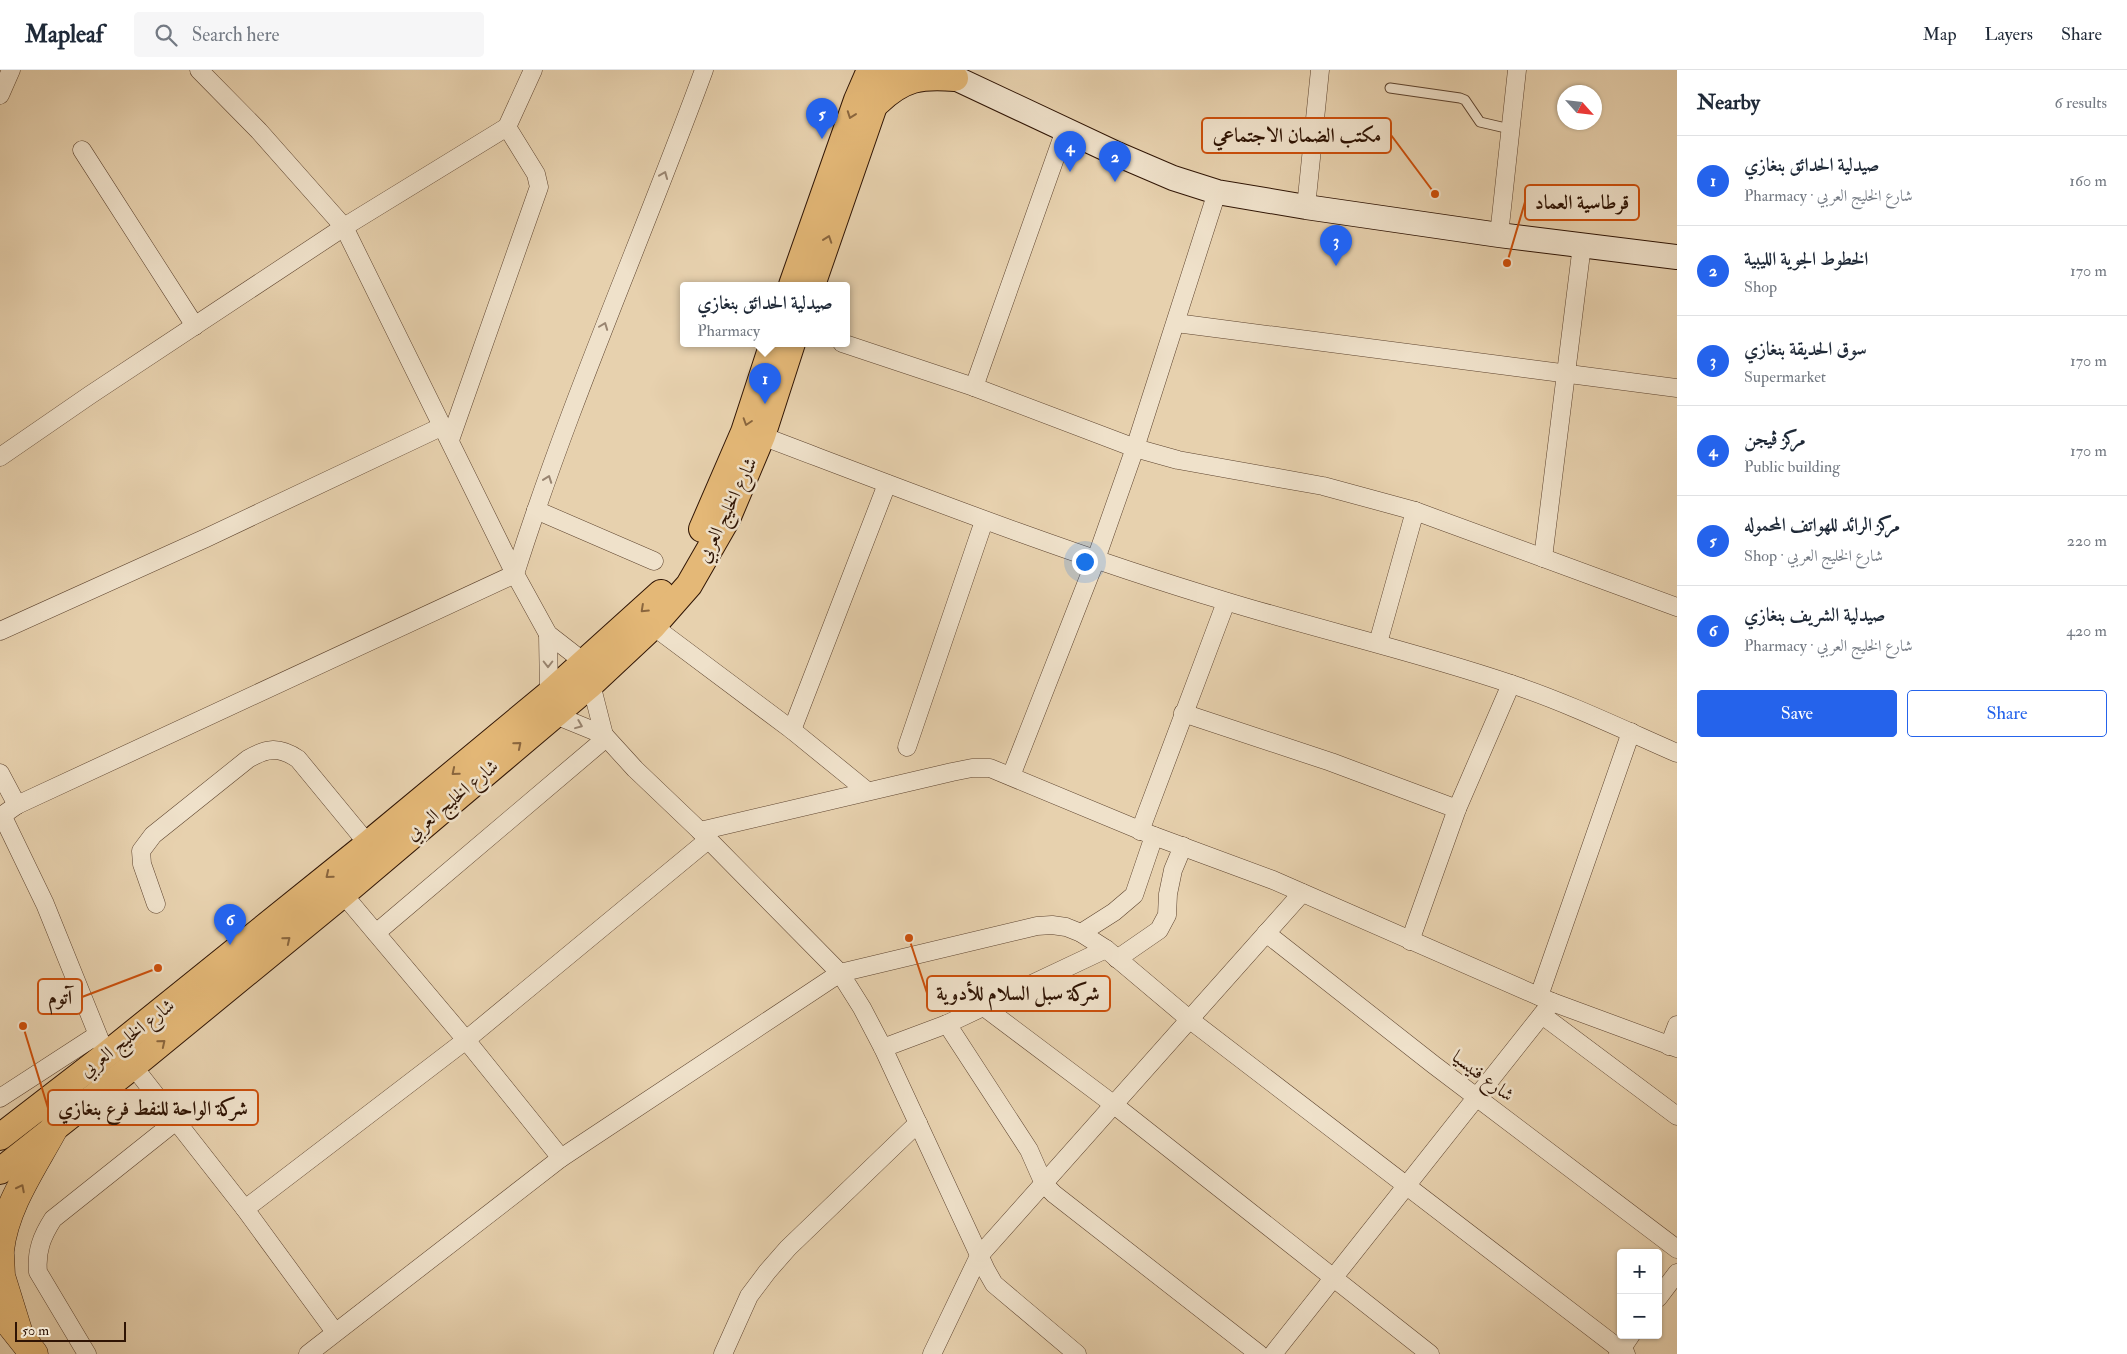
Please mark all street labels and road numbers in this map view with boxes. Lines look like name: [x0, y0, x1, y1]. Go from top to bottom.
street label: شارع الخليج العربي: [691, 453, 767, 569]
street label: شارع الخليج العربي: [401, 754, 507, 850]
street label: شارع الخليج العربي: [75, 993, 182, 1087]
street label: شارع فنيسيا: [1445, 1045, 1519, 1110]

